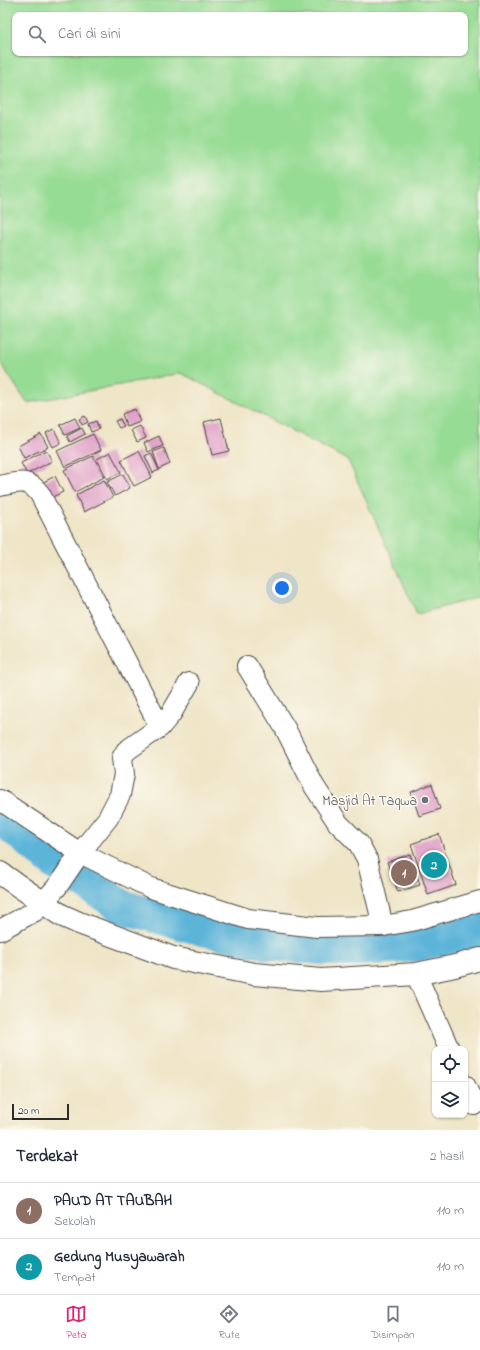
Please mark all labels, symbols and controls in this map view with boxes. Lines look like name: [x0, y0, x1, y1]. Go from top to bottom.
search box: [12, 12, 468, 56]
icon: search: [26, 23, 48, 45]
text: Cari di sini: [58, 23, 121, 45]
your location: [272, 578, 292, 598]
place label: Masjid At Taqwa: [322, 791, 417, 812]
marker: Masjid At Taqwa: [420, 795, 430, 805]
pin: 2: [421, 850, 447, 880]
pin: 1: [391, 858, 417, 888]
map controls: [432, 1046, 468, 1118]
button: locate: [432, 1046, 468, 1082]
button: layers: [432, 1082, 468, 1118]
scale bar: [12, 1102, 69, 1121]
text: 20 m: [18, 1103, 40, 1119]
text: Terdekat: [16, 1144, 78, 1169]
text: 2 hasil: [430, 1147, 464, 1166]
text: PAUD AT TAUBAH: [54, 1190, 172, 1212]
text: 1: [27, 1201, 31, 1220]
text: 110 m: [437, 1201, 464, 1220]
text: Sekolah: [54, 1212, 96, 1231]
text: Gedung Musyawarah: [54, 1246, 185, 1268]
text: 2: [26, 1257, 32, 1276]
text: 110 m: [437, 1257, 464, 1276]
text: Tempat: [54, 1268, 96, 1287]
tab: Peta: [65, 1303, 87, 1343]
tab: Rute: [218, 1303, 240, 1343]
tab: Disimpan: [371, 1303, 415, 1343]

